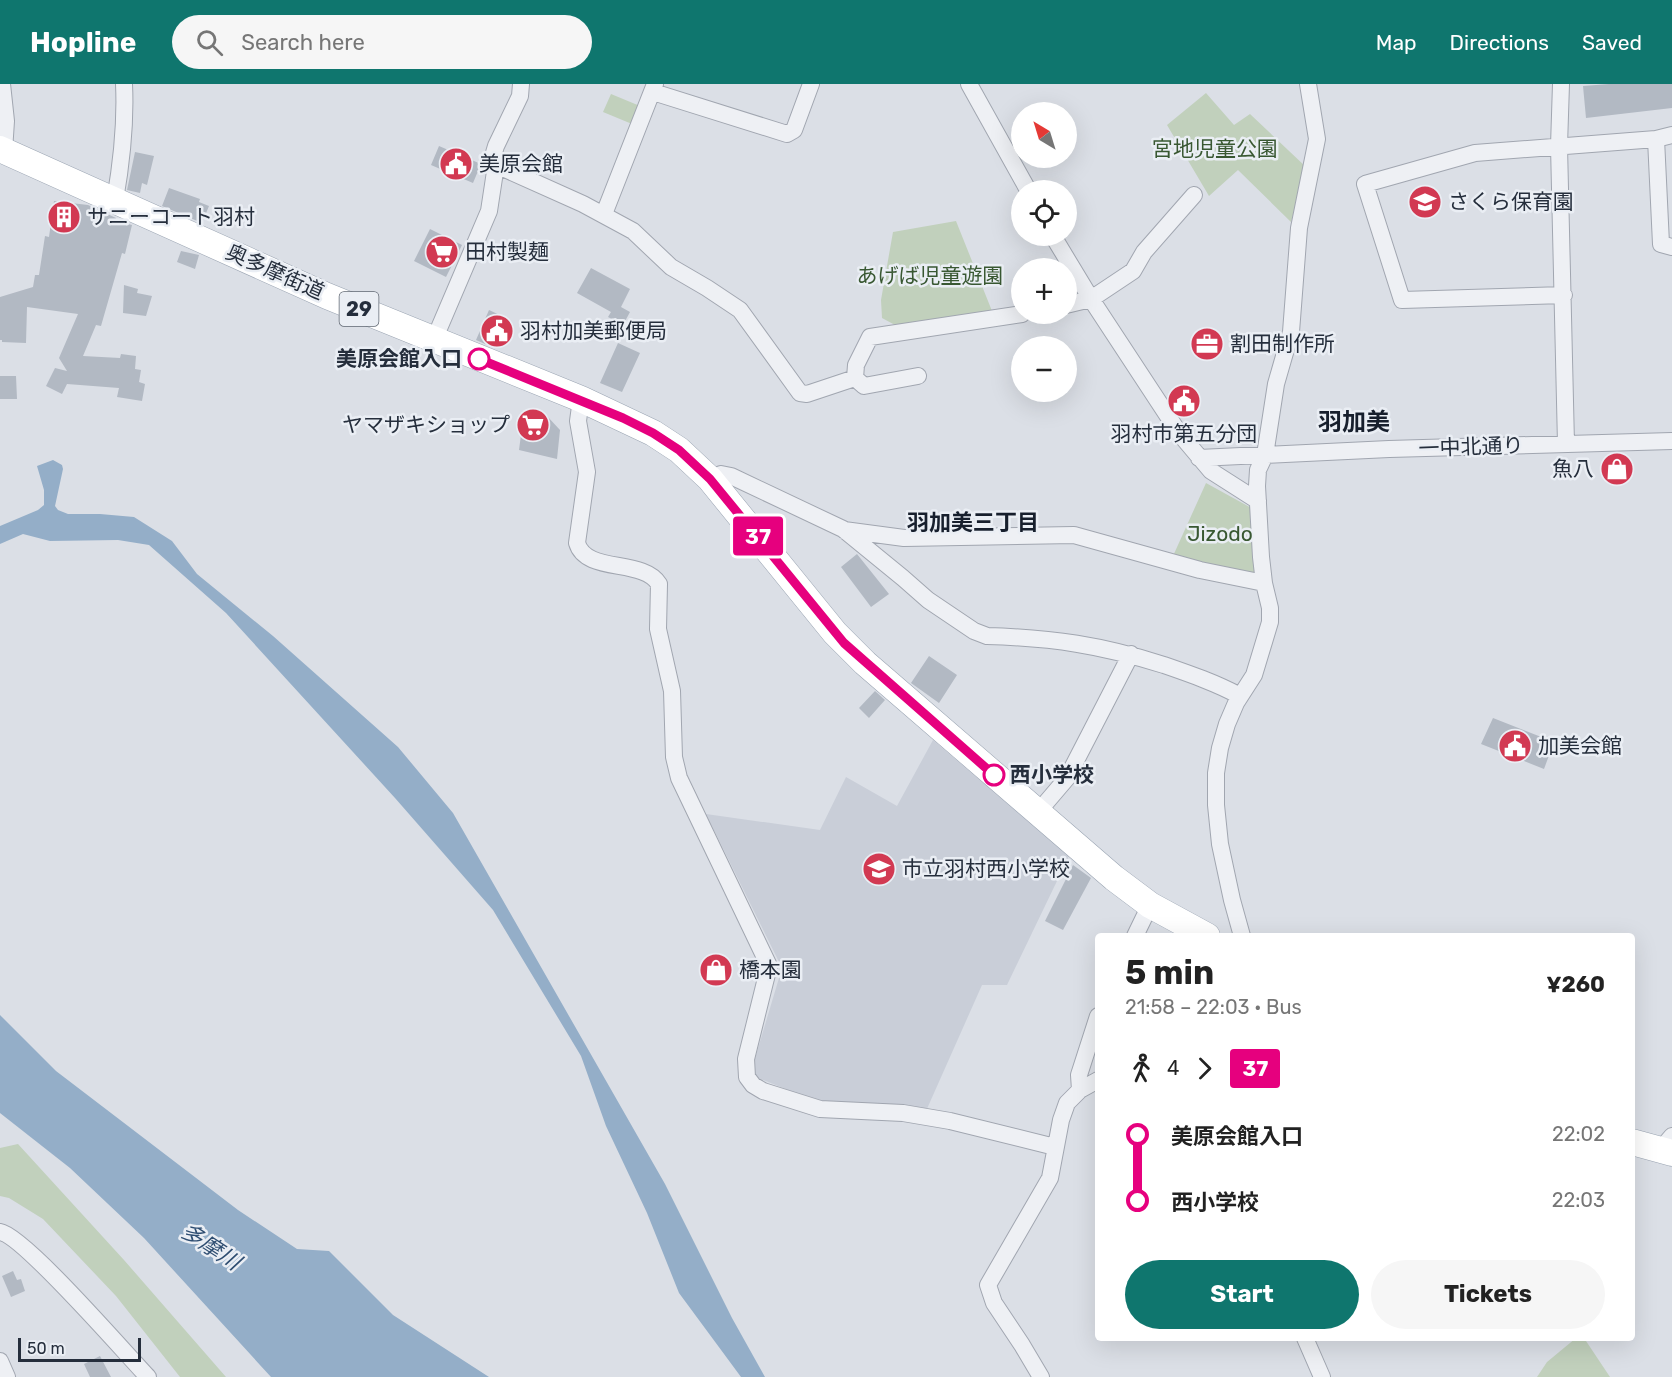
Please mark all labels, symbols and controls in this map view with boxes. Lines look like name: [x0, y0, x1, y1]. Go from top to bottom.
search box: [172, 15, 592, 69]
text: Hopline: [30, 26, 136, 59]
icon: search: [193, 26, 226, 59]
text: Search here: [241, 29, 365, 56]
text: Map: [1376, 30, 1417, 55]
text: Directions: [1450, 30, 1549, 55]
text: Saved: [1582, 30, 1642, 55]
north arrow: [1011, 102, 1077, 168]
map controls: [1011, 102, 1077, 402]
park label: 宮地児童公園: [1152, 136, 1278, 161]
public building icon: 美原会館: [438, 146, 474, 182]
place label: 美原会館: [479, 151, 563, 176]
button: locate: [1011, 180, 1077, 246]
school or university icon: さくら保育園: [1407, 184, 1443, 220]
place label: さくら保育園: [1448, 189, 1574, 214]
building icon: サニーコート羽村: [46, 199, 82, 235]
place label: サニーコート羽村: [87, 204, 255, 229]
supermarket icon: 田村製麺: [424, 234, 460, 270]
street label: 奥多摩街道: [222, 239, 328, 304]
place label: 田村製麺: [465, 239, 549, 264]
button: +: [1011, 258, 1077, 324]
park label: あげば児童遊園: [857, 263, 1004, 288]
road number: 29: [340, 292, 378, 326]
public building icon: 羽村加美郵便局: [479, 313, 515, 349]
place label: 羽村加美郵便局: [520, 318, 667, 343]
office icon: 割田制作所: [1189, 326, 1225, 362]
place label: 割田制作所: [1230, 331, 1335, 356]
button: −: [1011, 336, 1077, 402]
place label: 美原会館入口: [336, 346, 462, 371]
marker: 美原会館入口: [468, 348, 490, 370]
public building icon: 羽村市第五分団: [1166, 383, 1202, 419]
supermarket icon: ヤマザキショップ: [515, 407, 551, 443]
district label: 羽加美: [1318, 408, 1390, 436]
place label: ヤマザキショップ: [342, 412, 510, 437]
place label: 羽村市第五分団: [1111, 421, 1258, 446]
street label: 一中北通り: [1418, 432, 1524, 461]
shop icon: 魚八: [1599, 451, 1635, 487]
place label: 魚八: [1552, 456, 1594, 481]
district label: 羽加美三丁目: [907, 509, 1039, 536]
line badge: 37: [731, 516, 785, 556]
park label: Jizodo: [1187, 521, 1253, 546]
text: 37: [745, 524, 771, 549]
public building icon: 加美会館: [1497, 728, 1533, 764]
place label: 加美会館: [1538, 733, 1622, 758]
place label: 西小学校: [1010, 762, 1094, 787]
marker: 西小学校: [983, 764, 1005, 786]
school or university icon: 市立羽村西小学校: [861, 851, 897, 887]
place label: 市立羽村西小学校: [902, 856, 1070, 881]
shop icon: 橋本園: [698, 952, 734, 988]
text: 5 min: [1125, 953, 1214, 992]
place label: 橋本園: [739, 957, 802, 982]
text: ¥260: [1546, 971, 1605, 998]
text: 21:58 – 22:03 · Bus: [1125, 995, 1302, 1019]
icon: walk: [1125, 1052, 1158, 1085]
icon: forward: [1188, 1052, 1221, 1085]
text: 4: [1167, 1056, 1179, 1080]
text: 37: [1242, 1056, 1268, 1081]
text: 22:02: [1552, 1122, 1605, 1146]
text: 美原会館入口: [1171, 1123, 1303, 1150]
text: 22:03: [1552, 1188, 1605, 1212]
text: 西小学校: [1171, 1189, 1259, 1216]
water label: 多摩川: [176, 1217, 247, 1277]
button: Start: [1125, 1260, 1359, 1329]
button: Tickets: [1371, 1260, 1605, 1329]
scale bar: [18, 1335, 141, 1362]
text: 50 m: [27, 1339, 65, 1358]

